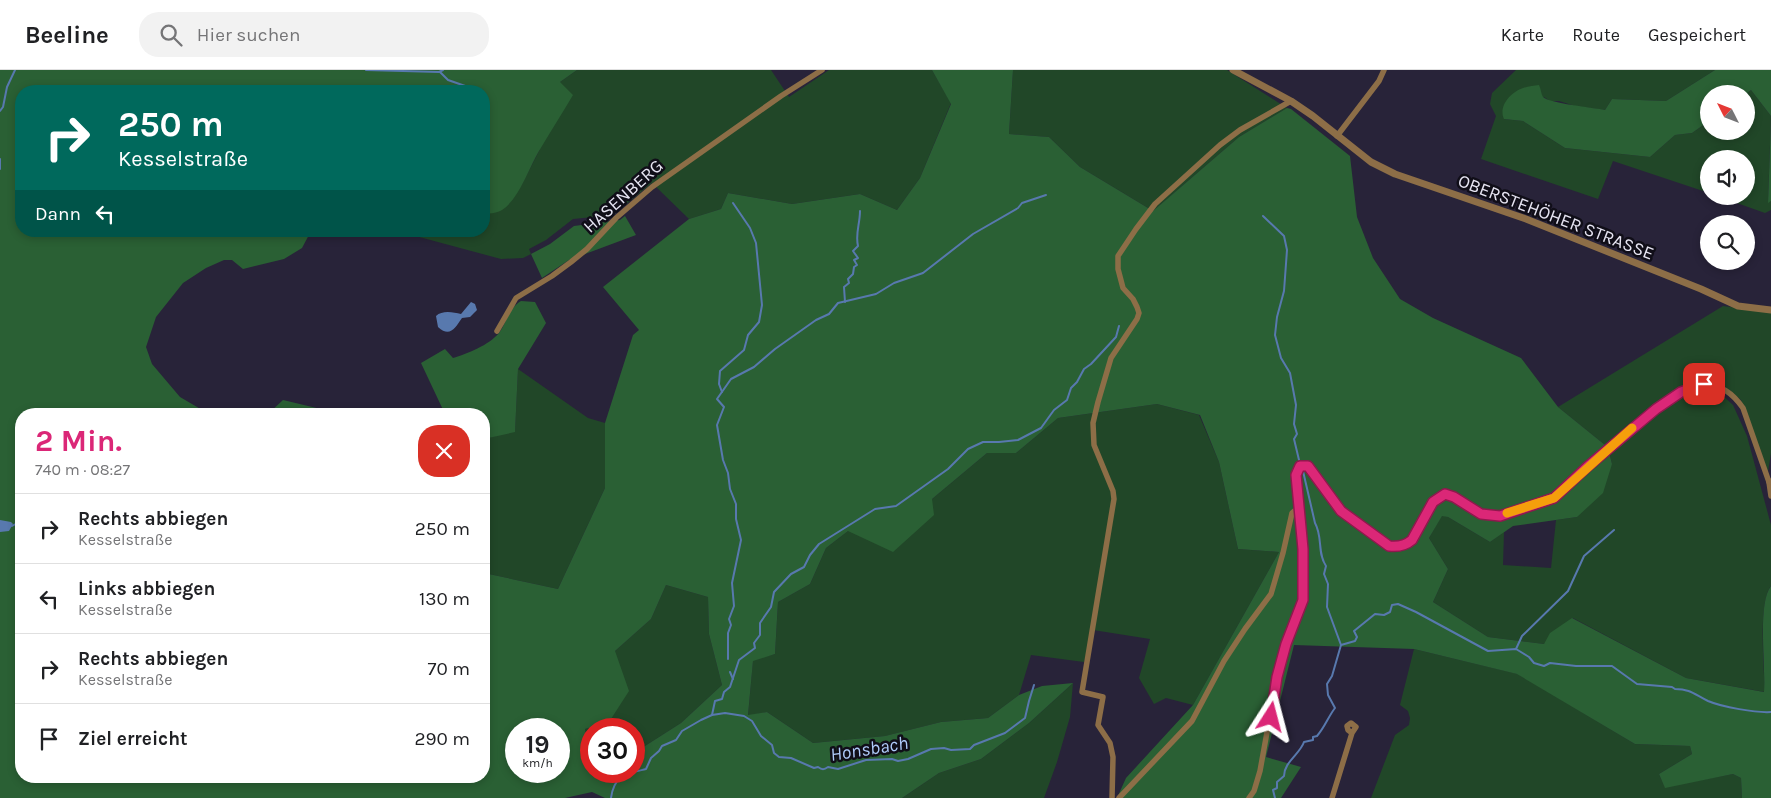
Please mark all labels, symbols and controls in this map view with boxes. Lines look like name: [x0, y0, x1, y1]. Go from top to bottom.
search box: [139, 12, 489, 57]
text: Beeline: [25, 21, 109, 49]
icon: search: [157, 21, 185, 49]
text: Hier suchen: [197, 24, 300, 46]
text: Karte: [1501, 24, 1544, 46]
text: Route: [1572, 24, 1620, 46]
text: Gespeichert: [1648, 24, 1746, 46]
north arrow: [1700, 85, 1755, 140]
map controls: [1700, 85, 1755, 270]
text: 250 m: [118, 104, 224, 145]
icon: right: [35, 105, 100, 170]
text: Kesselstraße: [118, 146, 248, 172]
button: sound: [1700, 150, 1755, 205]
street label: HASENBERG: [579, 154, 667, 238]
street label: OBERSTEHÖHER STRASSE: [1455, 169, 1657, 265]
icon: left: [91, 200, 119, 228]
text: Dann: [35, 203, 81, 225]
button: search: [1700, 215, 1755, 270]
pin: [1683, 363, 1725, 405]
icon: arrive: [1690, 370, 1718, 398]
text: 2 Min.: [35, 423, 122, 459]
button: close: [418, 425, 470, 477]
text: 740 m · 08:27: [35, 460, 130, 479]
text: Rechts abbiegen: [78, 508, 228, 530]
icon: right: [35, 515, 63, 543]
text: 250 m: [415, 518, 470, 540]
text: Kesselstraße: [78, 530, 173, 549]
text: Links abbiegen: [78, 578, 215, 600]
icon: left: [35, 585, 63, 613]
text: 130 m: [419, 588, 470, 610]
text: Kesselstraße: [78, 600, 173, 619]
text: Rechts abbiegen: [78, 648, 228, 670]
icon: right: [35, 655, 63, 683]
text: 70 m: [428, 658, 470, 680]
text: Kesselstraße: [78, 670, 173, 689]
position arrow: [1244, 690, 1296, 742]
speed limit sign: 30: [580, 718, 645, 783]
icon: arrive: [35, 725, 63, 753]
text: Ziel erreicht: [78, 728, 188, 750]
text: 290 m: [414, 728, 470, 750]
text: 19: [525, 730, 550, 759]
water label: Honsbach: [829, 732, 910, 766]
text: km/h: [522, 756, 553, 770]

